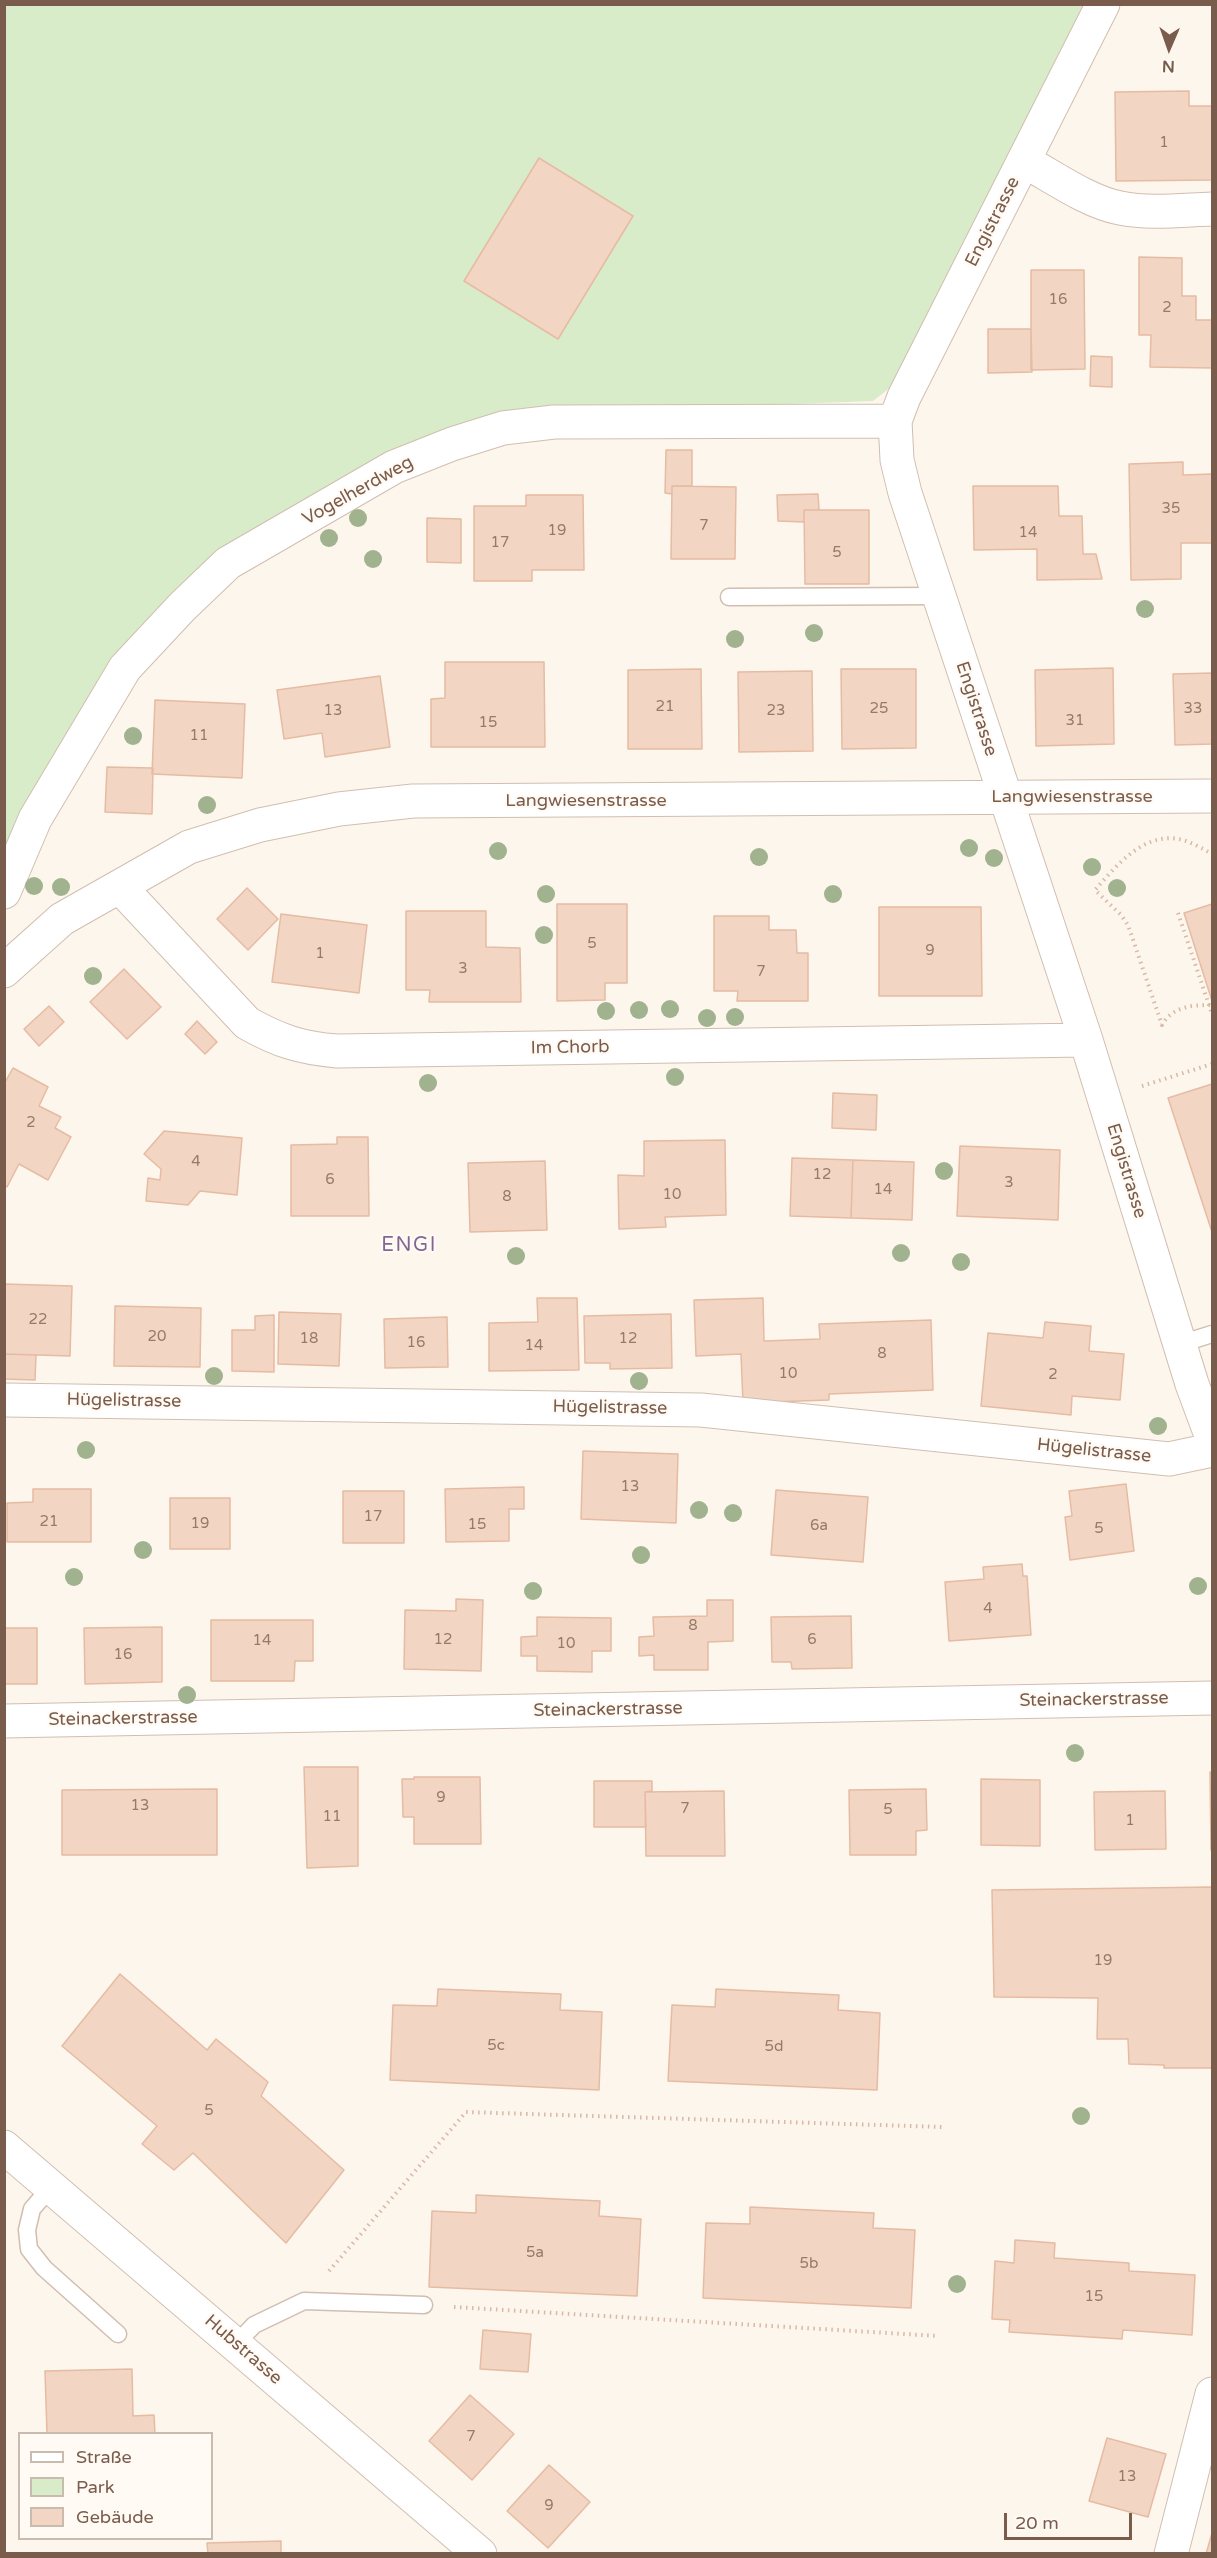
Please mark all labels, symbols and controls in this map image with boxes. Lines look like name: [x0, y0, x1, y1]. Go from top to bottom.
north arrow: [1139, 18, 1199, 78]
text: N: [1162, 56, 1175, 76]
house number: 1: [1159, 134, 1169, 152]
street label: Engistrasse: [961, 173, 1025, 271]
house number: 16: [1049, 291, 1067, 309]
house number: 2: [1162, 299, 1172, 317]
street label: Vogelherdweg: [299, 452, 417, 530]
house number: 35: [1162, 500, 1180, 518]
house number: 7: [699, 517, 709, 535]
house number: 19: [548, 522, 566, 540]
house number: 14: [1019, 524, 1037, 542]
house number: 17: [491, 534, 509, 552]
house number: 5: [832, 544, 842, 562]
street label: Engistrasse: [951, 659, 1001, 759]
house number: 21: [656, 698, 674, 716]
house number: 25: [870, 700, 888, 718]
house number: 33: [1184, 700, 1202, 718]
house number: 13: [324, 702, 342, 720]
house number: 23: [767, 702, 785, 720]
house number: 31: [1066, 712, 1084, 730]
house number: 15: [479, 714, 497, 732]
house number: 11: [190, 727, 208, 745]
street label: Langwiesenstrasse: [991, 786, 1153, 808]
street label: Langwiesenstrasse: [505, 790, 667, 812]
house number: 5: [587, 935, 597, 953]
house number: 9: [925, 942, 935, 960]
house number: 1: [315, 945, 325, 963]
house number: 3: [458, 960, 468, 978]
house number: 7: [756, 963, 766, 981]
street label: Im Chorb: [530, 1037, 610, 1059]
house number: 2: [26, 1114, 36, 1132]
street label: Engistrasse: [1101, 1121, 1151, 1221]
house number: 4: [191, 1153, 201, 1171]
house number: 12: [813, 1166, 831, 1184]
house number: 6: [325, 1171, 335, 1189]
house number: 3: [1004, 1174, 1014, 1192]
house number: 14: [874, 1181, 892, 1199]
house number: 10: [663, 1186, 681, 1204]
house number: 8: [502, 1188, 512, 1206]
district label: ENGI: [381, 1234, 437, 1258]
house number: 22: [29, 1311, 47, 1329]
house number: 20: [148, 1328, 166, 1346]
house number: 18: [300, 1330, 318, 1348]
house number: 12: [619, 1330, 637, 1348]
house number: 16: [407, 1334, 425, 1352]
house number: 14: [525, 1337, 543, 1355]
house number: 8: [877, 1345, 887, 1363]
house number: 10: [779, 1365, 797, 1383]
house number: 2: [1048, 1366, 1058, 1384]
street label: Hügelistrasse: [66, 1389, 182, 1413]
street label: Hügelistrasse: [552, 1396, 668, 1420]
street label: Hügelistrasse: [1036, 1434, 1152, 1468]
house number: 13: [621, 1478, 639, 1496]
house number: 17: [364, 1508, 382, 1526]
house number: 21: [40, 1513, 58, 1531]
house number: 19: [191, 1515, 209, 1533]
house number: 15: [468, 1516, 486, 1534]
house number: 6a: [810, 1517, 828, 1535]
house number: 5: [1094, 1520, 1104, 1538]
house number: 4: [983, 1600, 993, 1618]
house number: 8: [688, 1617, 698, 1635]
house number: 12: [434, 1631, 452, 1649]
house number: 6: [807, 1631, 817, 1649]
house number: 14: [253, 1632, 271, 1650]
house number: 10: [557, 1635, 575, 1653]
house number: 16: [114, 1646, 132, 1664]
street label: Steinackerstrasse: [1019, 1688, 1169, 1712]
street label: Steinackerstrasse: [533, 1698, 683, 1722]
street label: Steinackerstrasse: [48, 1707, 198, 1731]
house number: 9: [436, 1789, 446, 1807]
house number: 13: [131, 1797, 149, 1815]
house number: 7: [680, 1800, 690, 1818]
house number: 5: [883, 1801, 893, 1819]
house number: 11: [323, 1808, 341, 1826]
house number: 1: [1125, 1812, 1135, 1830]
house number: 19: [1094, 1952, 1112, 1970]
house number: 5c: [487, 2037, 505, 2055]
house number: 5d: [765, 2038, 783, 2056]
house number: 5: [204, 2102, 214, 2120]
house number: 5a: [526, 2244, 544, 2262]
house number: 5b: [800, 2255, 818, 2273]
house number: 15: [1085, 2288, 1103, 2306]
street label: Hubstrasse: [200, 2310, 286, 2390]
house number: 7: [466, 2428, 476, 2446]
legend: [18, 2432, 213, 2540]
text: Straße: [76, 2446, 132, 2468]
house number: 13: [1118, 2468, 1136, 2486]
text: Park: [76, 2476, 114, 2498]
house number: 9: [544, 2497, 554, 2515]
scale bar: [1007, 2501, 1134, 2539]
text: Gebäude: [76, 2506, 154, 2528]
text: 20 m: [1015, 2512, 1059, 2534]

